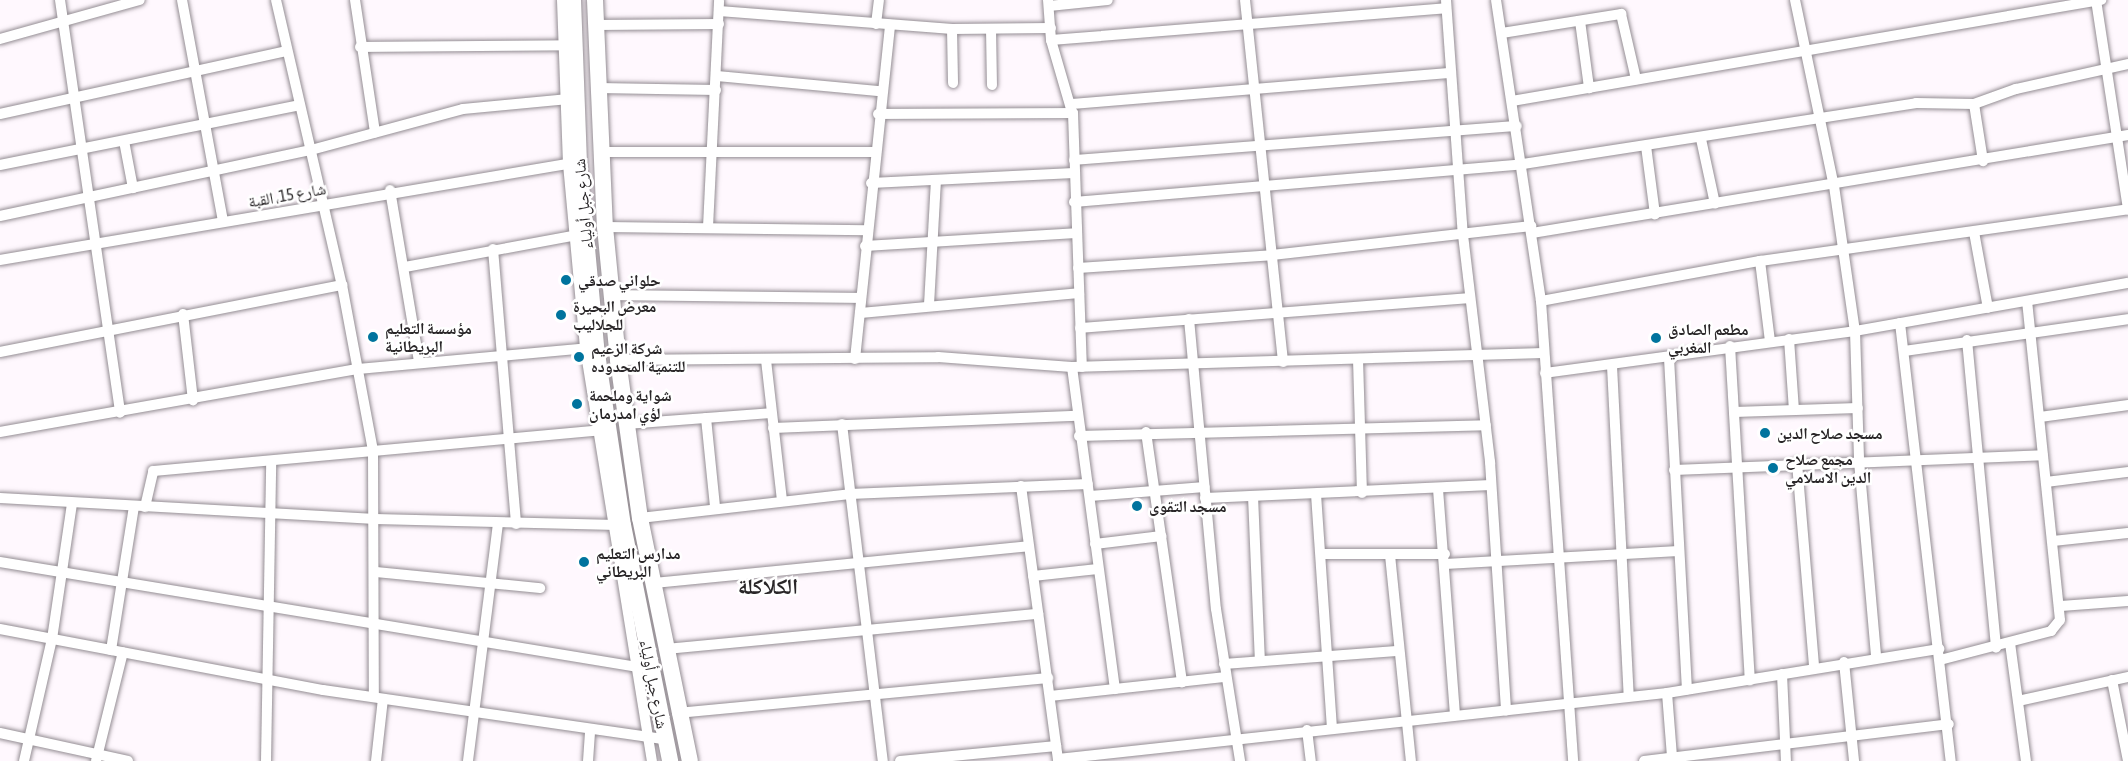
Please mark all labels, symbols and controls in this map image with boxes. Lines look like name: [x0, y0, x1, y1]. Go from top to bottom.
street label: شارع جبل أولياء: [569, 158, 597, 250]
street label: شارع 15، القبة: [247, 179, 327, 211]
place label: حلواني صدقي: [578, 270, 661, 290]
marker: حلواني صدقي: [559, 273, 573, 287]
place label: معرض البحيرة للجلاليب: [573, 296, 656, 334]
marker: معرض البحيرة للجلاليب: [554, 308, 568, 322]
place label: مؤسسة التعليم البريطانية: [385, 318, 472, 356]
place label: مطعم الصادق المغربي: [1668, 319, 1749, 357]
marker: مؤسسة التعليم البريطانية: [366, 330, 380, 344]
marker: مطعم الصادق المغربي: [1649, 331, 1663, 345]
place label: شركة الزعيم للتنمية المحدوده: [591, 338, 685, 376]
marker: شركة الزعيم للتنمية المحدوده: [572, 350, 586, 364]
place label: شواية وملحمة لؤي امدرمان: [589, 385, 672, 423]
marker: شواية وملحمة لؤي امدرمان: [570, 397, 584, 411]
place label: مسجد صلاح الدين: [1777, 423, 1883, 443]
marker: مسجد صلاح الدين: [1758, 426, 1772, 440]
place label: مجمع صلاح الدين الاسلامي: [1785, 449, 1871, 487]
marker: مجمع صلاح الدين الاسلامي: [1766, 461, 1780, 475]
place label: مسجد التقوى: [1149, 496, 1227, 516]
marker: مسجد التقوى: [1130, 499, 1144, 513]
place label: مدارس التعليم البريطاني: [596, 543, 681, 581]
marker: مدارس التعليم البريطاني: [577, 555, 591, 569]
district label: الكلاكلة: [738, 574, 798, 600]
street label: شارع جبل أولياء: [636, 638, 672, 730]

